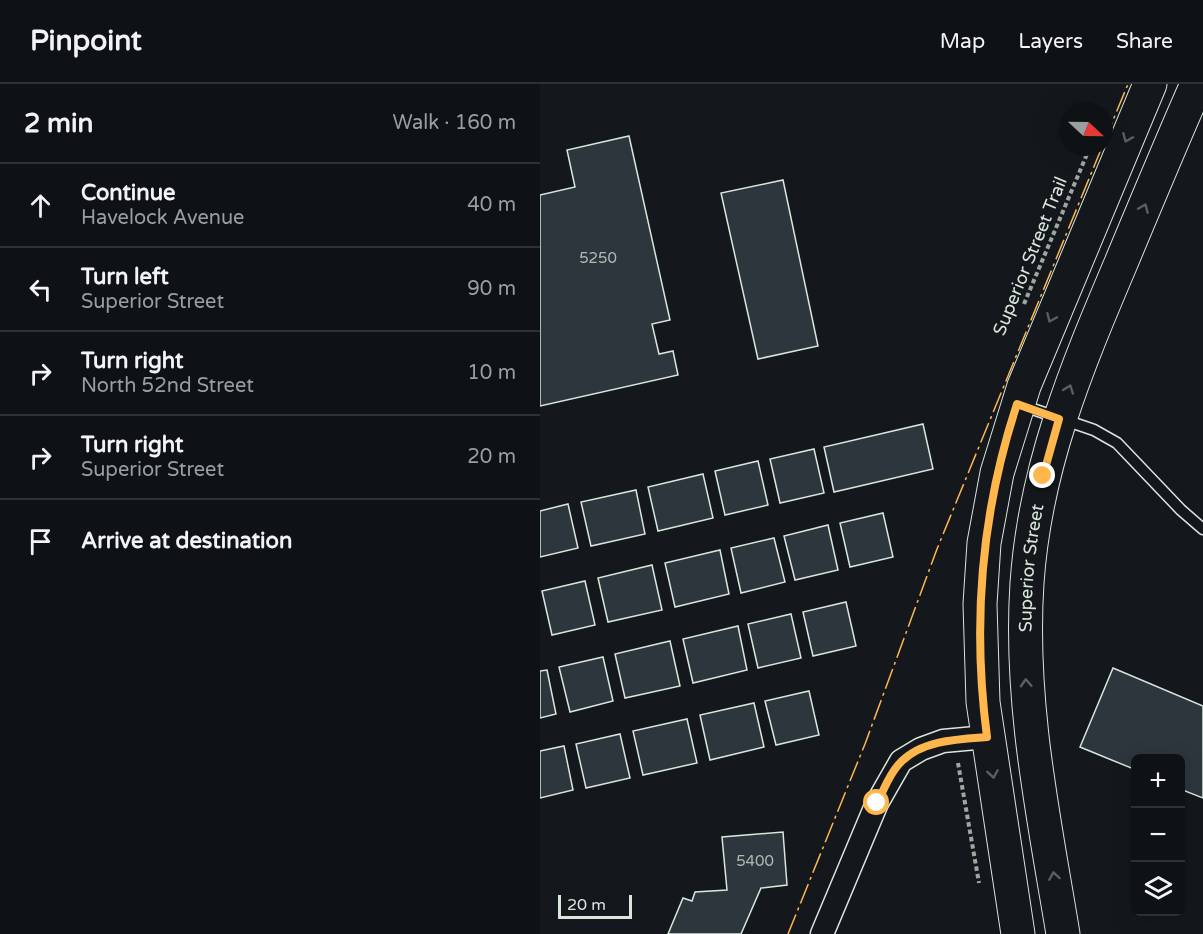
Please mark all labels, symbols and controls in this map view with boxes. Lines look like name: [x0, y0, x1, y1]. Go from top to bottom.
text: Pinpoint: [30, 24, 142, 58]
text: Map: [940, 29, 985, 54]
text: Layers: [1018, 29, 1083, 54]
text: Share: [1116, 29, 1173, 54]
north arrow: [1059, 102, 1113, 156]
text: 2 min: [24, 108, 93, 139]
text: Walk · 160 m: [393, 111, 516, 135]
one-way arrow: [1122, 132, 1134, 143]
street label: Superior Street Trail: [988, 173, 1072, 339]
text: Continue: [81, 180, 176, 206]
icon: ahead: [24, 189, 57, 222]
text: 40 m: [467, 193, 516, 217]
one-way arrow: [1137, 204, 1149, 215]
text: Havelock Avenue: [81, 206, 244, 230]
house number: 5250: [579, 249, 617, 267]
text: Turn left: [81, 264, 169, 290]
icon: left: [24, 273, 57, 306]
text: 90 m: [467, 277, 516, 301]
text: Superior Street: [81, 290, 224, 314]
one-way arrow: [1047, 311, 1059, 322]
text: Turn right: [81, 348, 183, 374]
icon: right: [24, 357, 57, 390]
text: 10 m: [467, 361, 516, 385]
text: North 52nd Street: [81, 374, 254, 398]
one-way arrow: [1062, 384, 1075, 394]
text: Turn right: [81, 432, 183, 458]
icon: right: [24, 441, 57, 474]
text: 20 m: [467, 445, 516, 469]
text: Superior Street: [81, 458, 224, 482]
route end: [1029, 462, 1055, 488]
street label: Superior Street: [1014, 502, 1049, 632]
icon: arrive: [24, 525, 57, 558]
text: Arrive at destination: [81, 528, 292, 554]
one-way arrow: [1020, 679, 1033, 688]
map controls: [1131, 754, 1185, 916]
button: +: [1131, 754, 1185, 808]
one-way arrow: [986, 769, 999, 779]
route start: [863, 789, 889, 815]
button: −: [1131, 808, 1185, 862]
house number: 5400: [736, 852, 774, 870]
button: layers: [1131, 862, 1185, 916]
one-way arrow: [1048, 872, 1060, 881]
scale bar: [558, 892, 632, 920]
text: 20 m: [567, 895, 606, 915]

